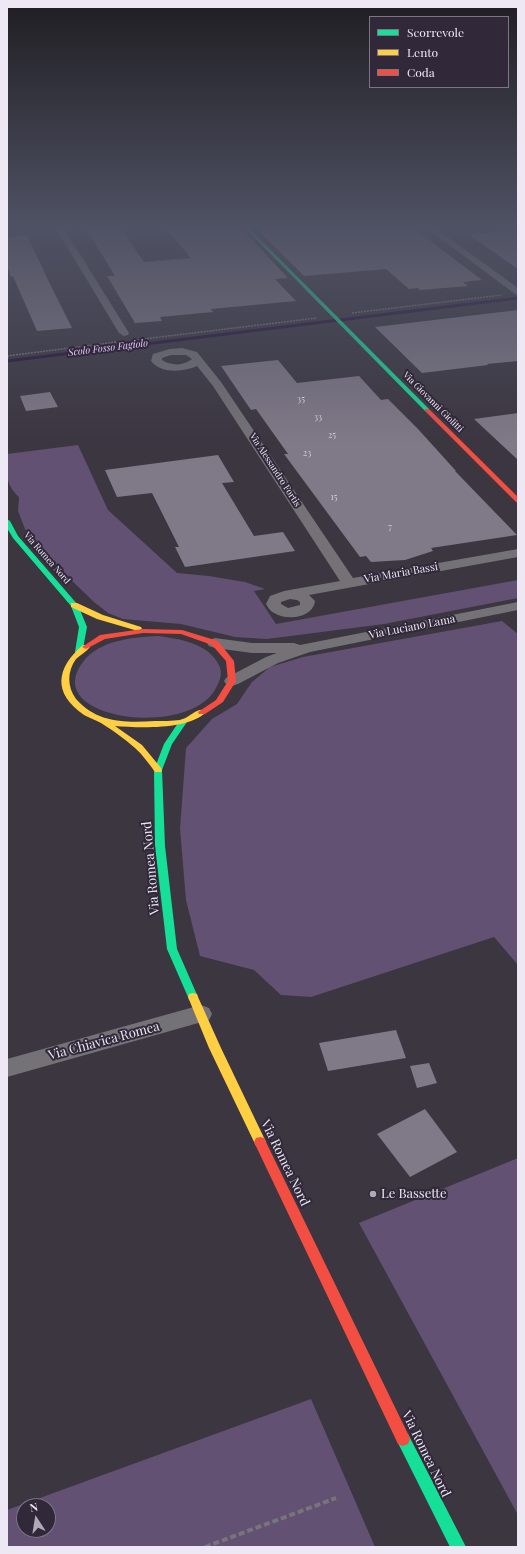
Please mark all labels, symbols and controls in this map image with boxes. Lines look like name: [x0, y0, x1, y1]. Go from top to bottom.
legend: [369, 16, 509, 88]
text: Scorrevole: [407, 24, 464, 40]
text: Lento: [407, 44, 438, 60]
text: Coda: [407, 64, 435, 80]
water label: Scolo Fosso Fagiolo: [67, 337, 149, 359]
street label: Via Giovanni Giolitti: [401, 370, 465, 434]
house number: 35: [297, 394, 305, 404]
house number: 33: [314, 412, 322, 422]
house number: 25: [328, 430, 336, 440]
street label: Via Alessandro Fortis: [247, 431, 303, 509]
house number: 23: [303, 448, 311, 458]
house number: 15: [331, 492, 337, 502]
house number: 7: [388, 522, 392, 532]
street label: Via Romea Nord: [22, 530, 72, 586]
street label: Via Maria Bassi: [363, 560, 439, 586]
street label: Via Luciano Lama: [368, 612, 456, 642]
street label: Via Romea Nord: [139, 821, 163, 915]
street label: Via Chiavica Romea: [47, 1019, 161, 1063]
street label: Via Romea Nord: [257, 1117, 313, 1209]
place label: Le Bassette: [381, 1186, 446, 1202]
marker: Le Bassette: [368, 1189, 378, 1199]
street label: Via Romea Nord: [398, 1408, 454, 1500]
north arrow: [16, 1498, 56, 1538]
text: N: [28, 1499, 39, 1515]

